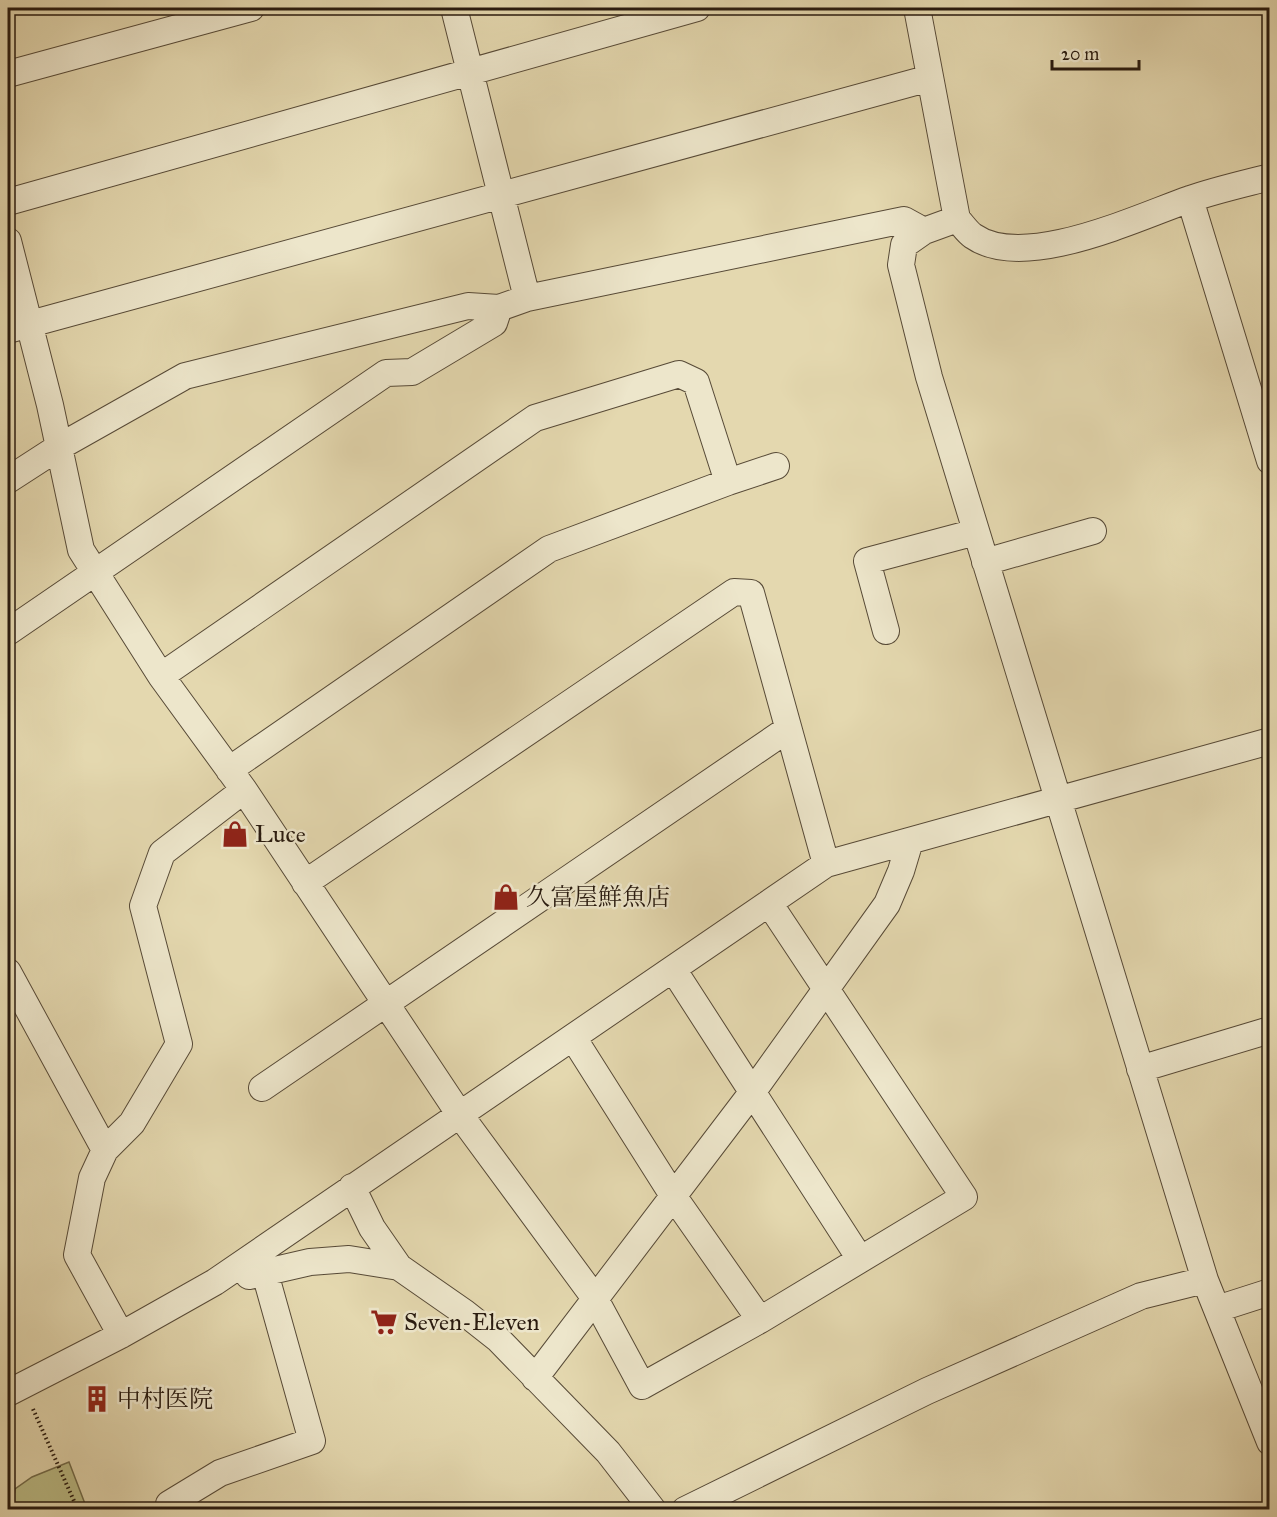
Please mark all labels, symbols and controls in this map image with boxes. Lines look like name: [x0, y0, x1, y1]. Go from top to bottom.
scale bar: [1052, 33, 1139, 71]
text: 20 m: [1061, 43, 1099, 65]
shop icon: Luce: [220, 819, 250, 849]
place label: Luce: [255, 819, 306, 849]
shop icon: 久富屋鮮魚店: [491, 882, 521, 912]
place label: 久富屋鮮魚店: [526, 882, 670, 912]
supermarket icon: Seven-Eleven: [369, 1307, 399, 1337]
place label: Seven-Eleven: [404, 1307, 539, 1337]
building icon: 中村医院: [82, 1384, 112, 1414]
place label: 中村医院: [117, 1384, 213, 1414]

